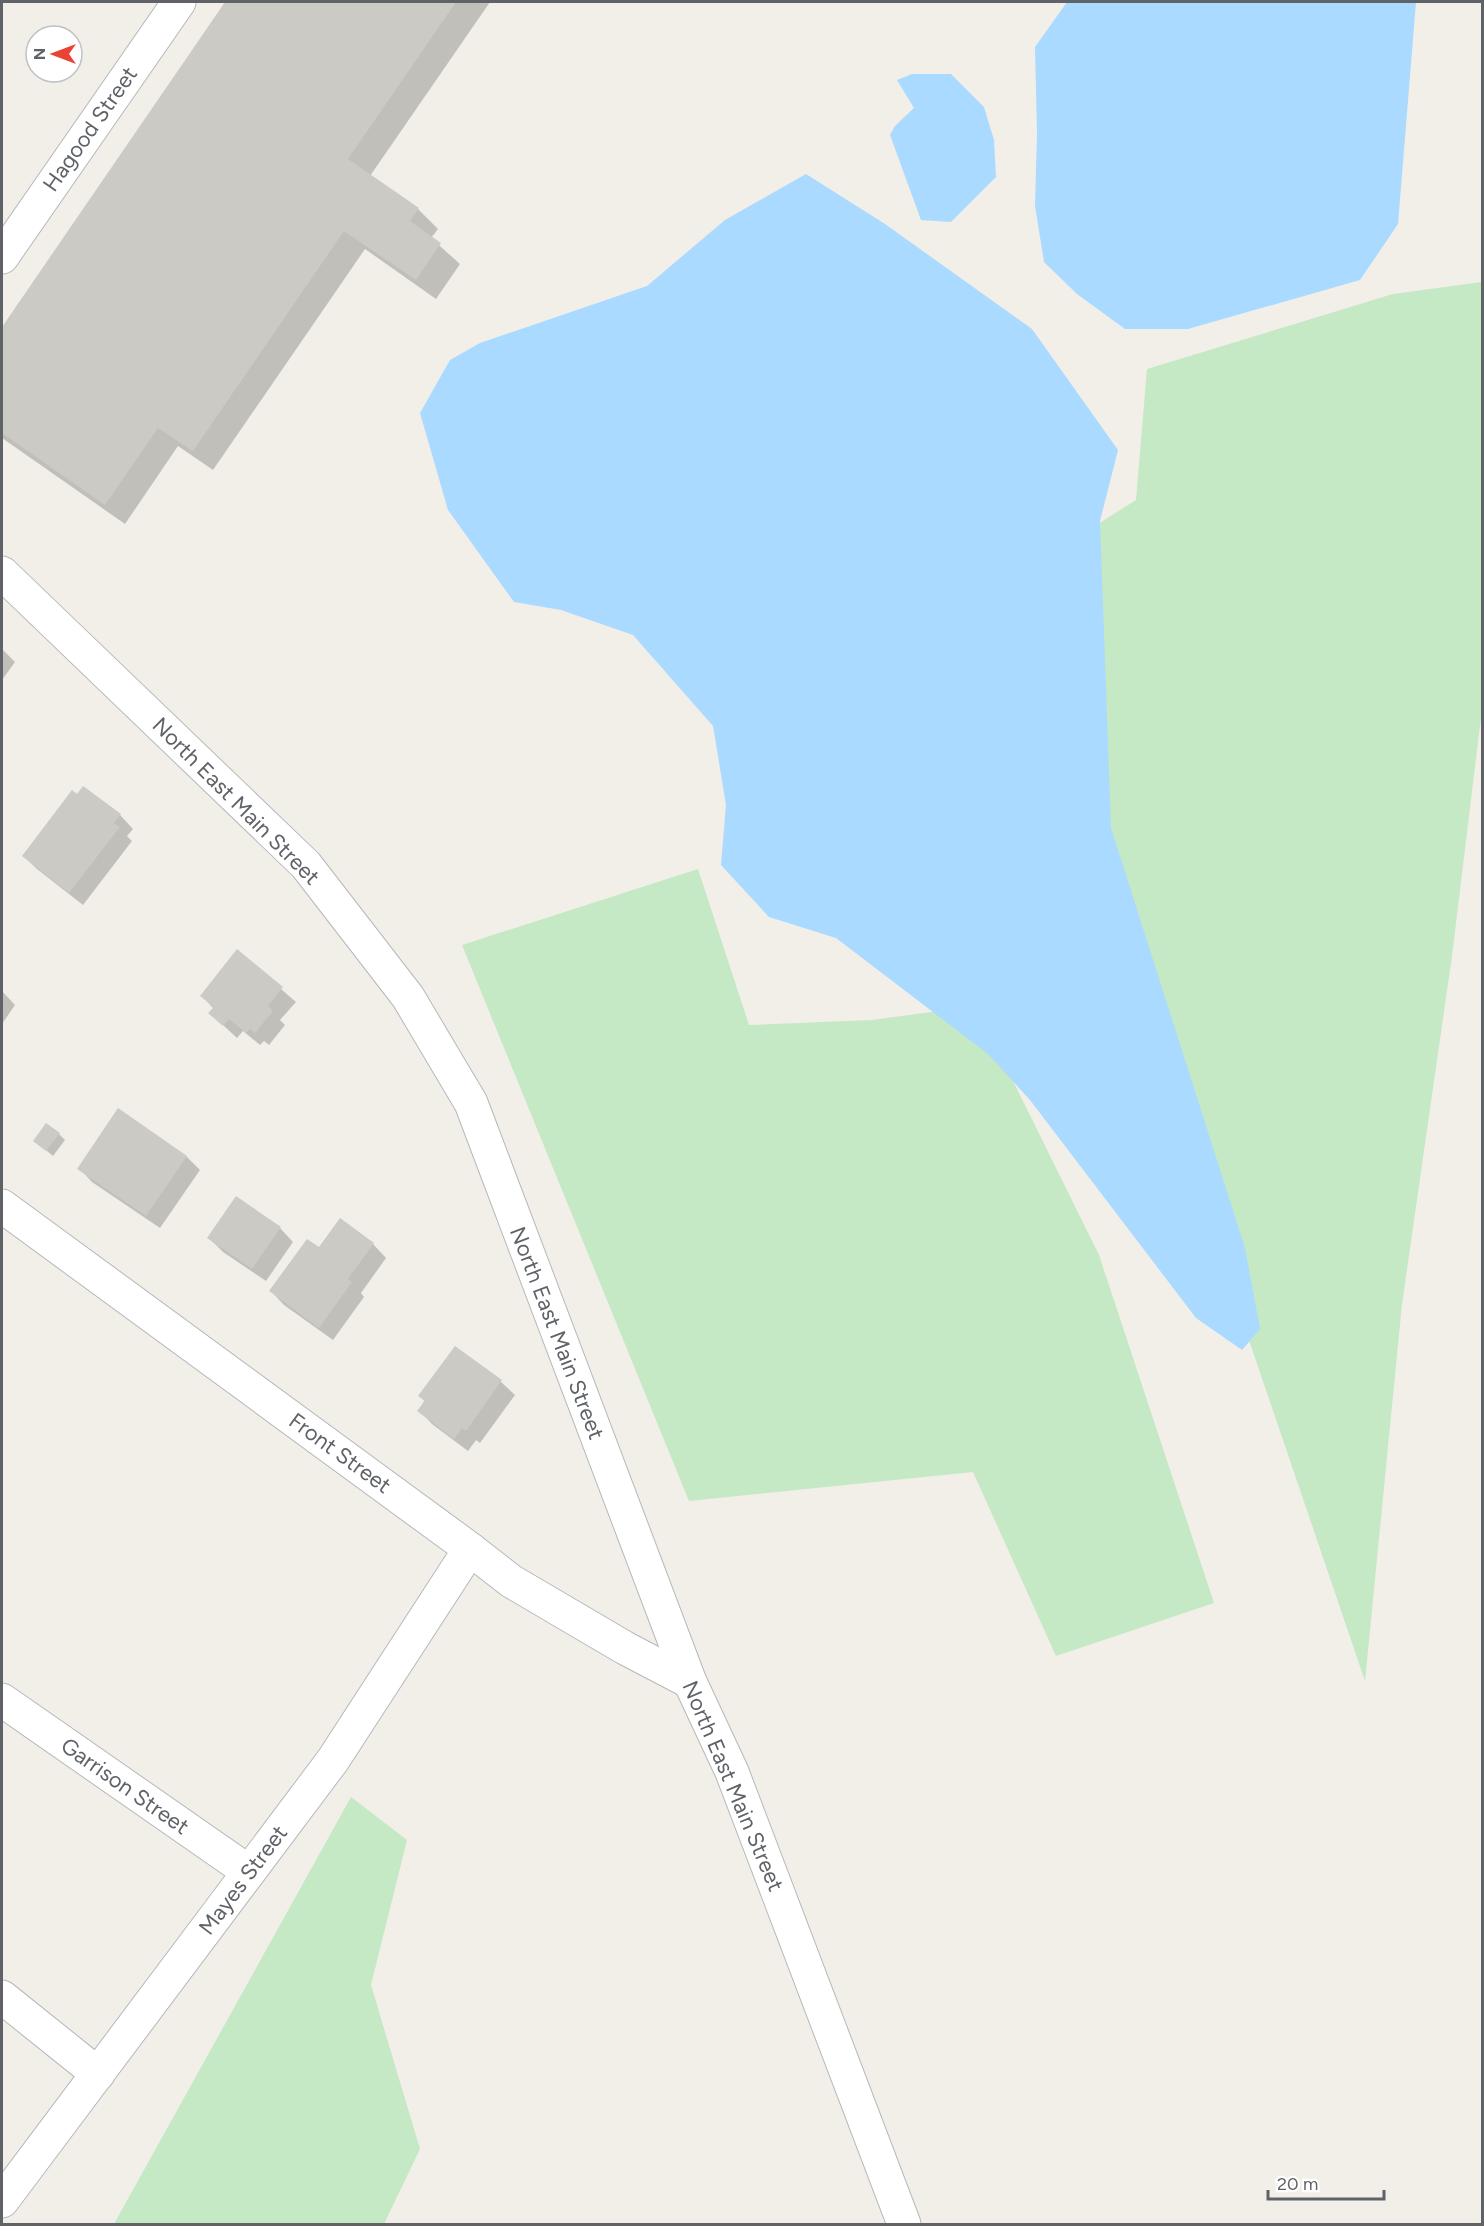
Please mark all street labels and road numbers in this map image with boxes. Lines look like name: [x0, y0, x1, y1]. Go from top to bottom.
street label: Hagood Street: [37, 61, 143, 197]
street label: North East Main Street: [147, 712, 325, 890]
street label: North East Main Street: [504, 1223, 610, 1443]
street label: Front Street: [284, 1407, 396, 1499]
street label: North East Main Street: [676, 1677, 790, 1895]
street label: Garrison Street: [56, 1732, 194, 1840]
street label: Mayes Street: [193, 1820, 293, 1940]

